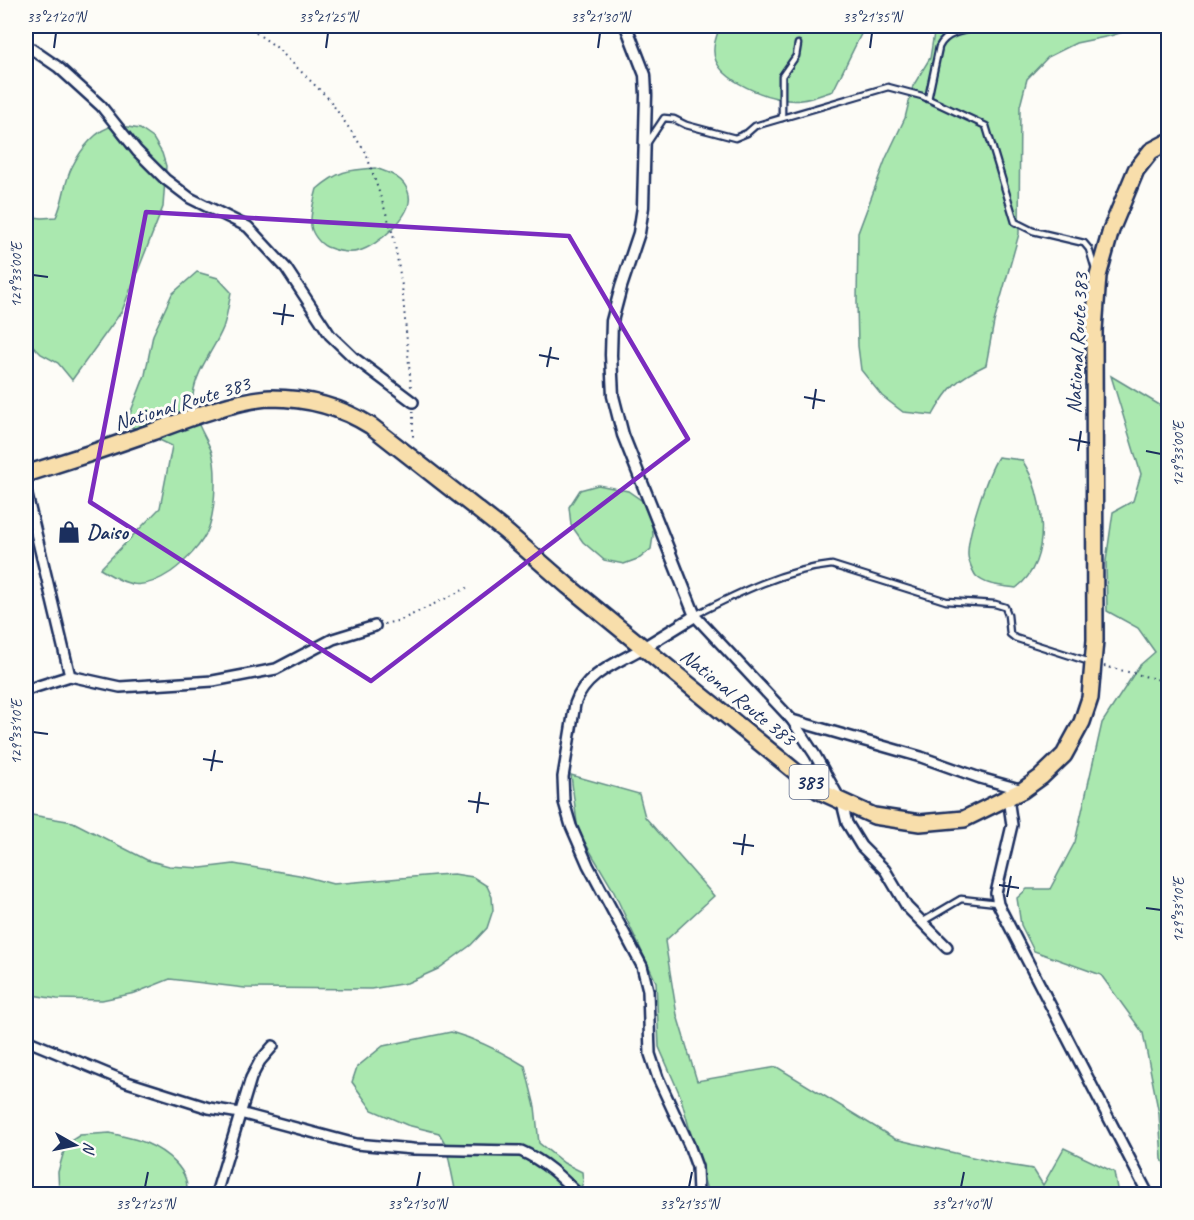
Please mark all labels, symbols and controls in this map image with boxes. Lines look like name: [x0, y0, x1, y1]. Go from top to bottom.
text: 33°21'20"N: [26, 8, 89, 27]
text: 33°21'25"N: [298, 8, 361, 27]
text: 33°21'30"N: [570, 8, 633, 27]
text: 33°21'35"N: [842, 8, 905, 27]
text: 129°33'00"E: [7, 241, 26, 307]
street label: National Route 383: [1060, 270, 1094, 414]
street label: National Route 383: [111, 370, 255, 436]
text: 129°33'00"E: [1169, 420, 1188, 486]
shop icon: Daiso: [56, 519, 82, 545]
place label: Daiso: [87, 519, 129, 545]
street label: National Route 383: [675, 643, 802, 752]
text: 129°33'10"E: [7, 698, 26, 764]
road number: 383: [790, 765, 828, 799]
text: 129°33'10"E: [1169, 876, 1188, 942]
north arrow: [45, 1115, 105, 1175]
text: N: [78, 1141, 99, 1157]
text: 33°21'25"N: [115, 1195, 178, 1214]
text: 33°21'30"N: [387, 1195, 450, 1214]
text: 33°21'35"N: [659, 1195, 722, 1214]
text: 33°21'40"N: [931, 1195, 994, 1214]

